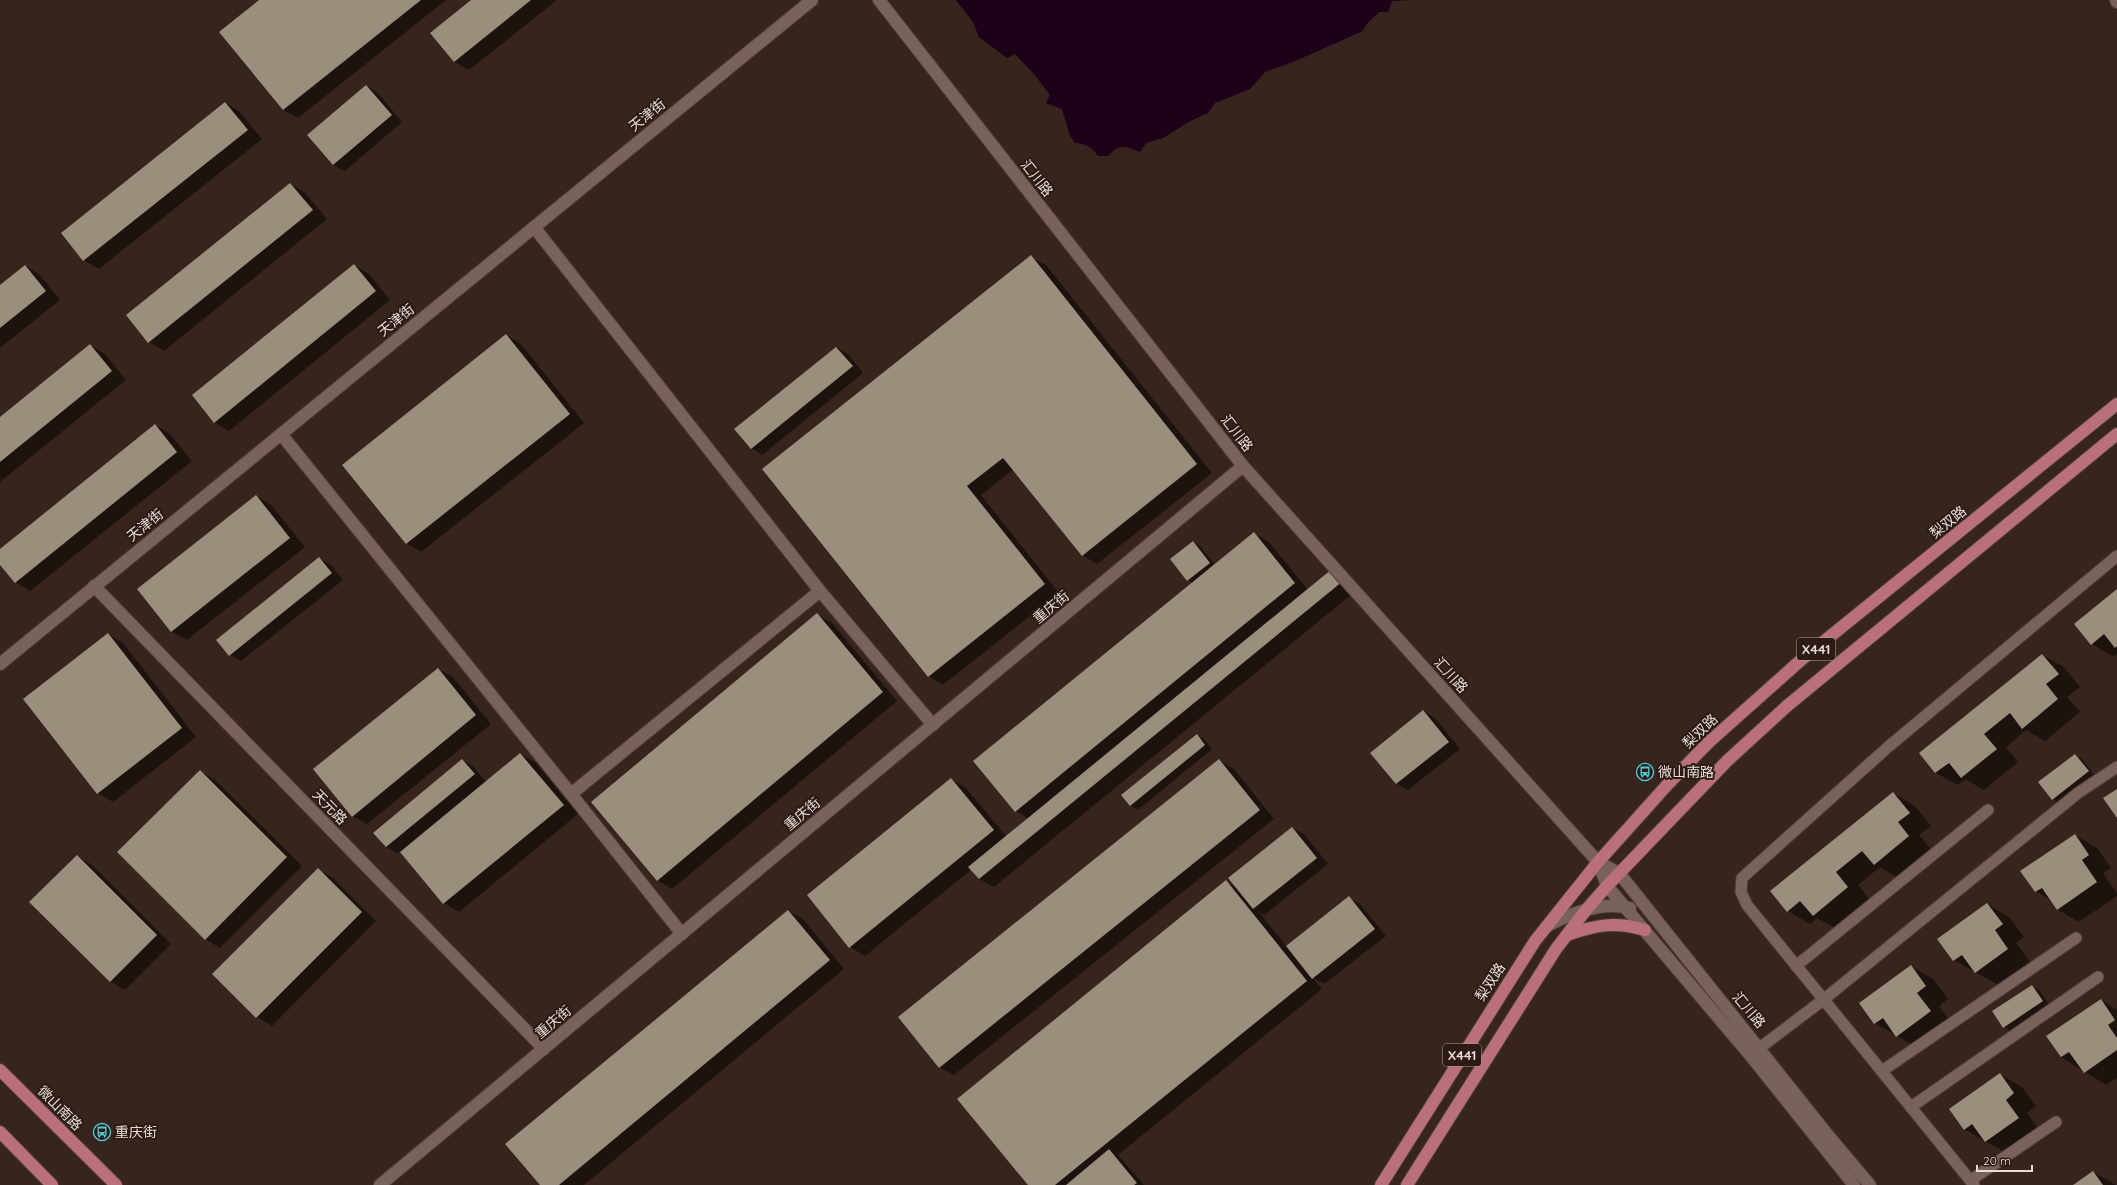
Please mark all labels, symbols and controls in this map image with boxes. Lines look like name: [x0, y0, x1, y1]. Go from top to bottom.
street label: 天津街: [625, 95, 669, 135]
street label: 汇川路: [1017, 156, 1057, 200]
street label: 天津街: [374, 300, 418, 340]
street label: 汇川路: [1217, 411, 1257, 455]
street label: 梨双路: [1926, 502, 1970, 542]
street label: 天津街: [123, 505, 167, 545]
street label: 重庆街: [1029, 587, 1073, 627]
road number: X441: [1797, 638, 1835, 660]
street label: 汇川路: [1430, 653, 1472, 697]
street label: 梨双路: [1679, 710, 1721, 752]
bus stop icon: 微山南路: [1635, 762, 1655, 782]
place label: 微山南路: [1658, 763, 1714, 781]
street label: 天元路: [309, 786, 351, 828]
street label: 重庆街: [780, 794, 824, 834]
street label: 梨双路: [1471, 959, 1509, 1005]
street label: 汇川路: [1729, 988, 1769, 1032]
street label: 重庆街: [531, 1002, 575, 1042]
road number: X441: [1443, 1044, 1481, 1066]
street label: 微山南路: [34, 1082, 86, 1134]
bus stop icon: 重庆街: [92, 1122, 112, 1142]
place label: 重庆街: [115, 1123, 157, 1141]
scale bar: [1977, 1147, 2032, 1173]
text: 20 m: [1983, 1153, 2011, 1168]

